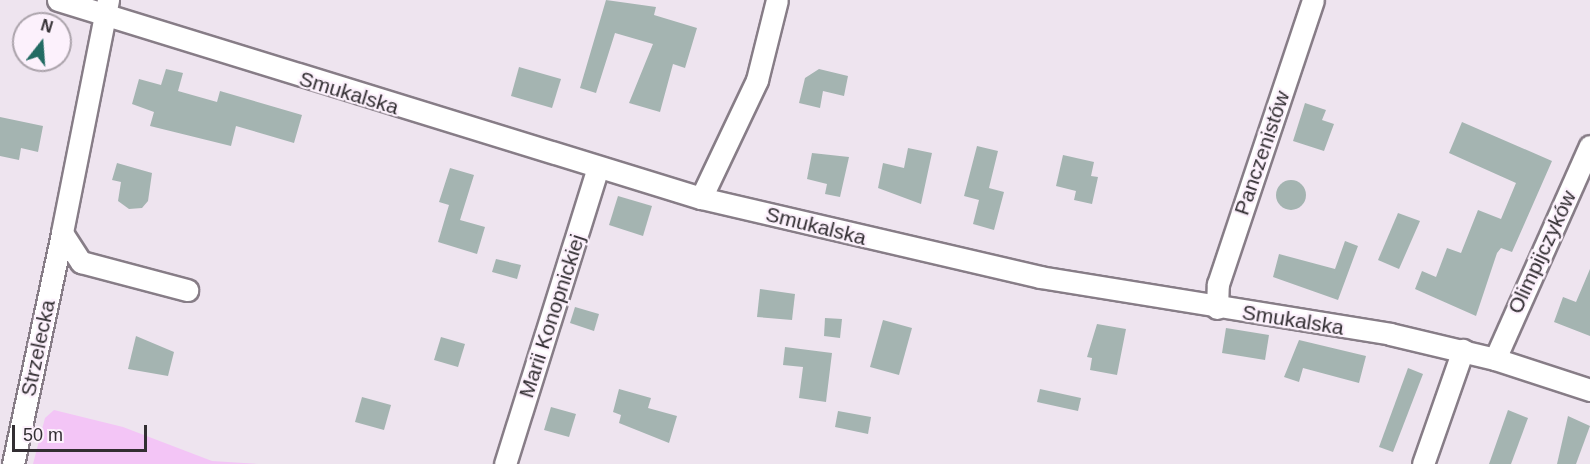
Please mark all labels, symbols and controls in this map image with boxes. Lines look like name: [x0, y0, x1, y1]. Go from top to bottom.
north arrow: [12, 12, 72, 72]
text: N: [39, 16, 55, 36]
street label: Smukalska: [296, 66, 402, 120]
street label: Panczenistów: [1229, 88, 1295, 218]
street label: Olimpijczyków: [1502, 186, 1582, 318]
street label: Smukalska: [763, 201, 869, 251]
street label: Marii Konopnickiej: [514, 231, 590, 401]
street label: Strzelecka: [15, 297, 61, 399]
street label: Smukalska: [1240, 300, 1346, 340]
scale bar: [15, 413, 150, 451]
text: 50 m: [23, 425, 63, 445]

